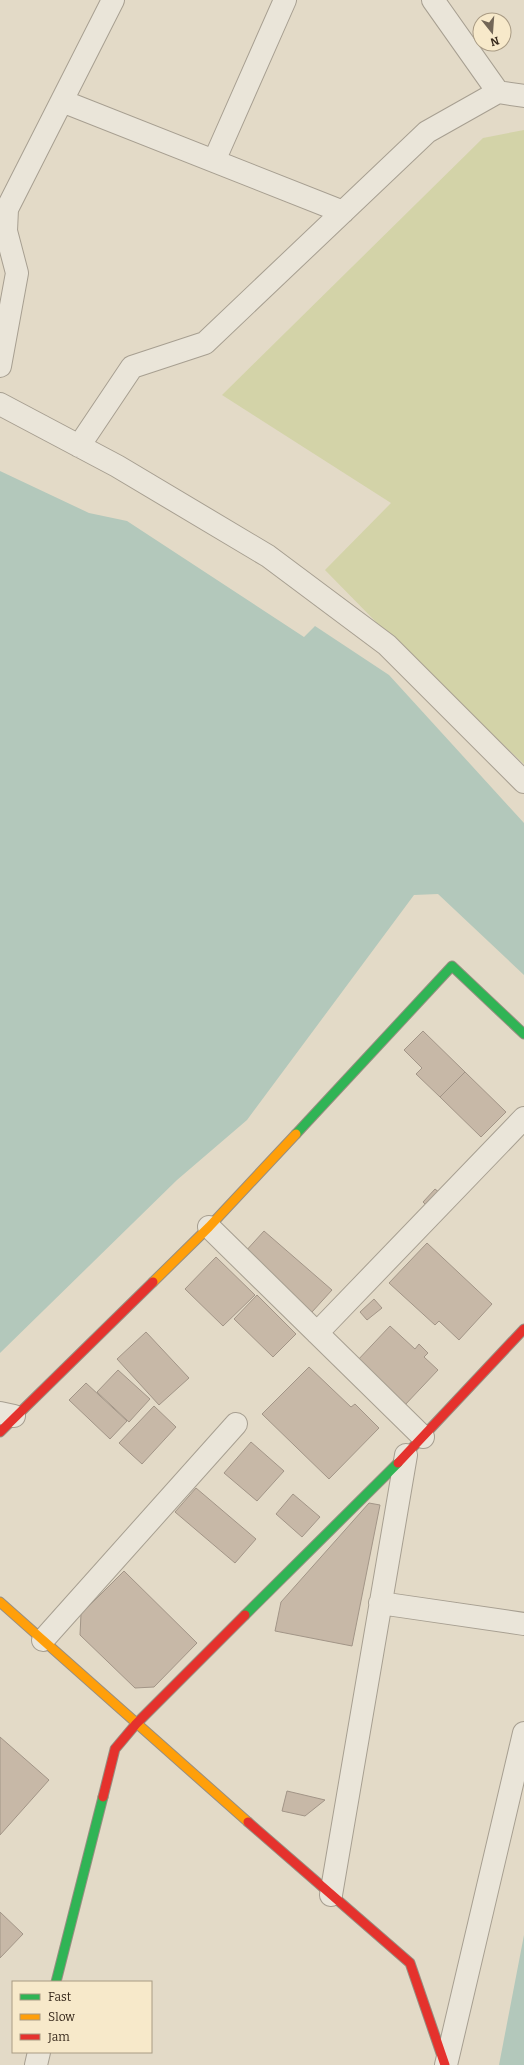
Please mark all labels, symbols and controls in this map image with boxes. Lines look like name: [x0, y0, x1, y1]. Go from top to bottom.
north arrow: [472, 12, 512, 52]
text: N: [488, 34, 501, 49]
legend: [12, 1981, 152, 2053]
text: Fast: [48, 1990, 72, 2004]
text: Slow: [48, 2010, 75, 2024]
text: Jam: [47, 2030, 70, 2044]

